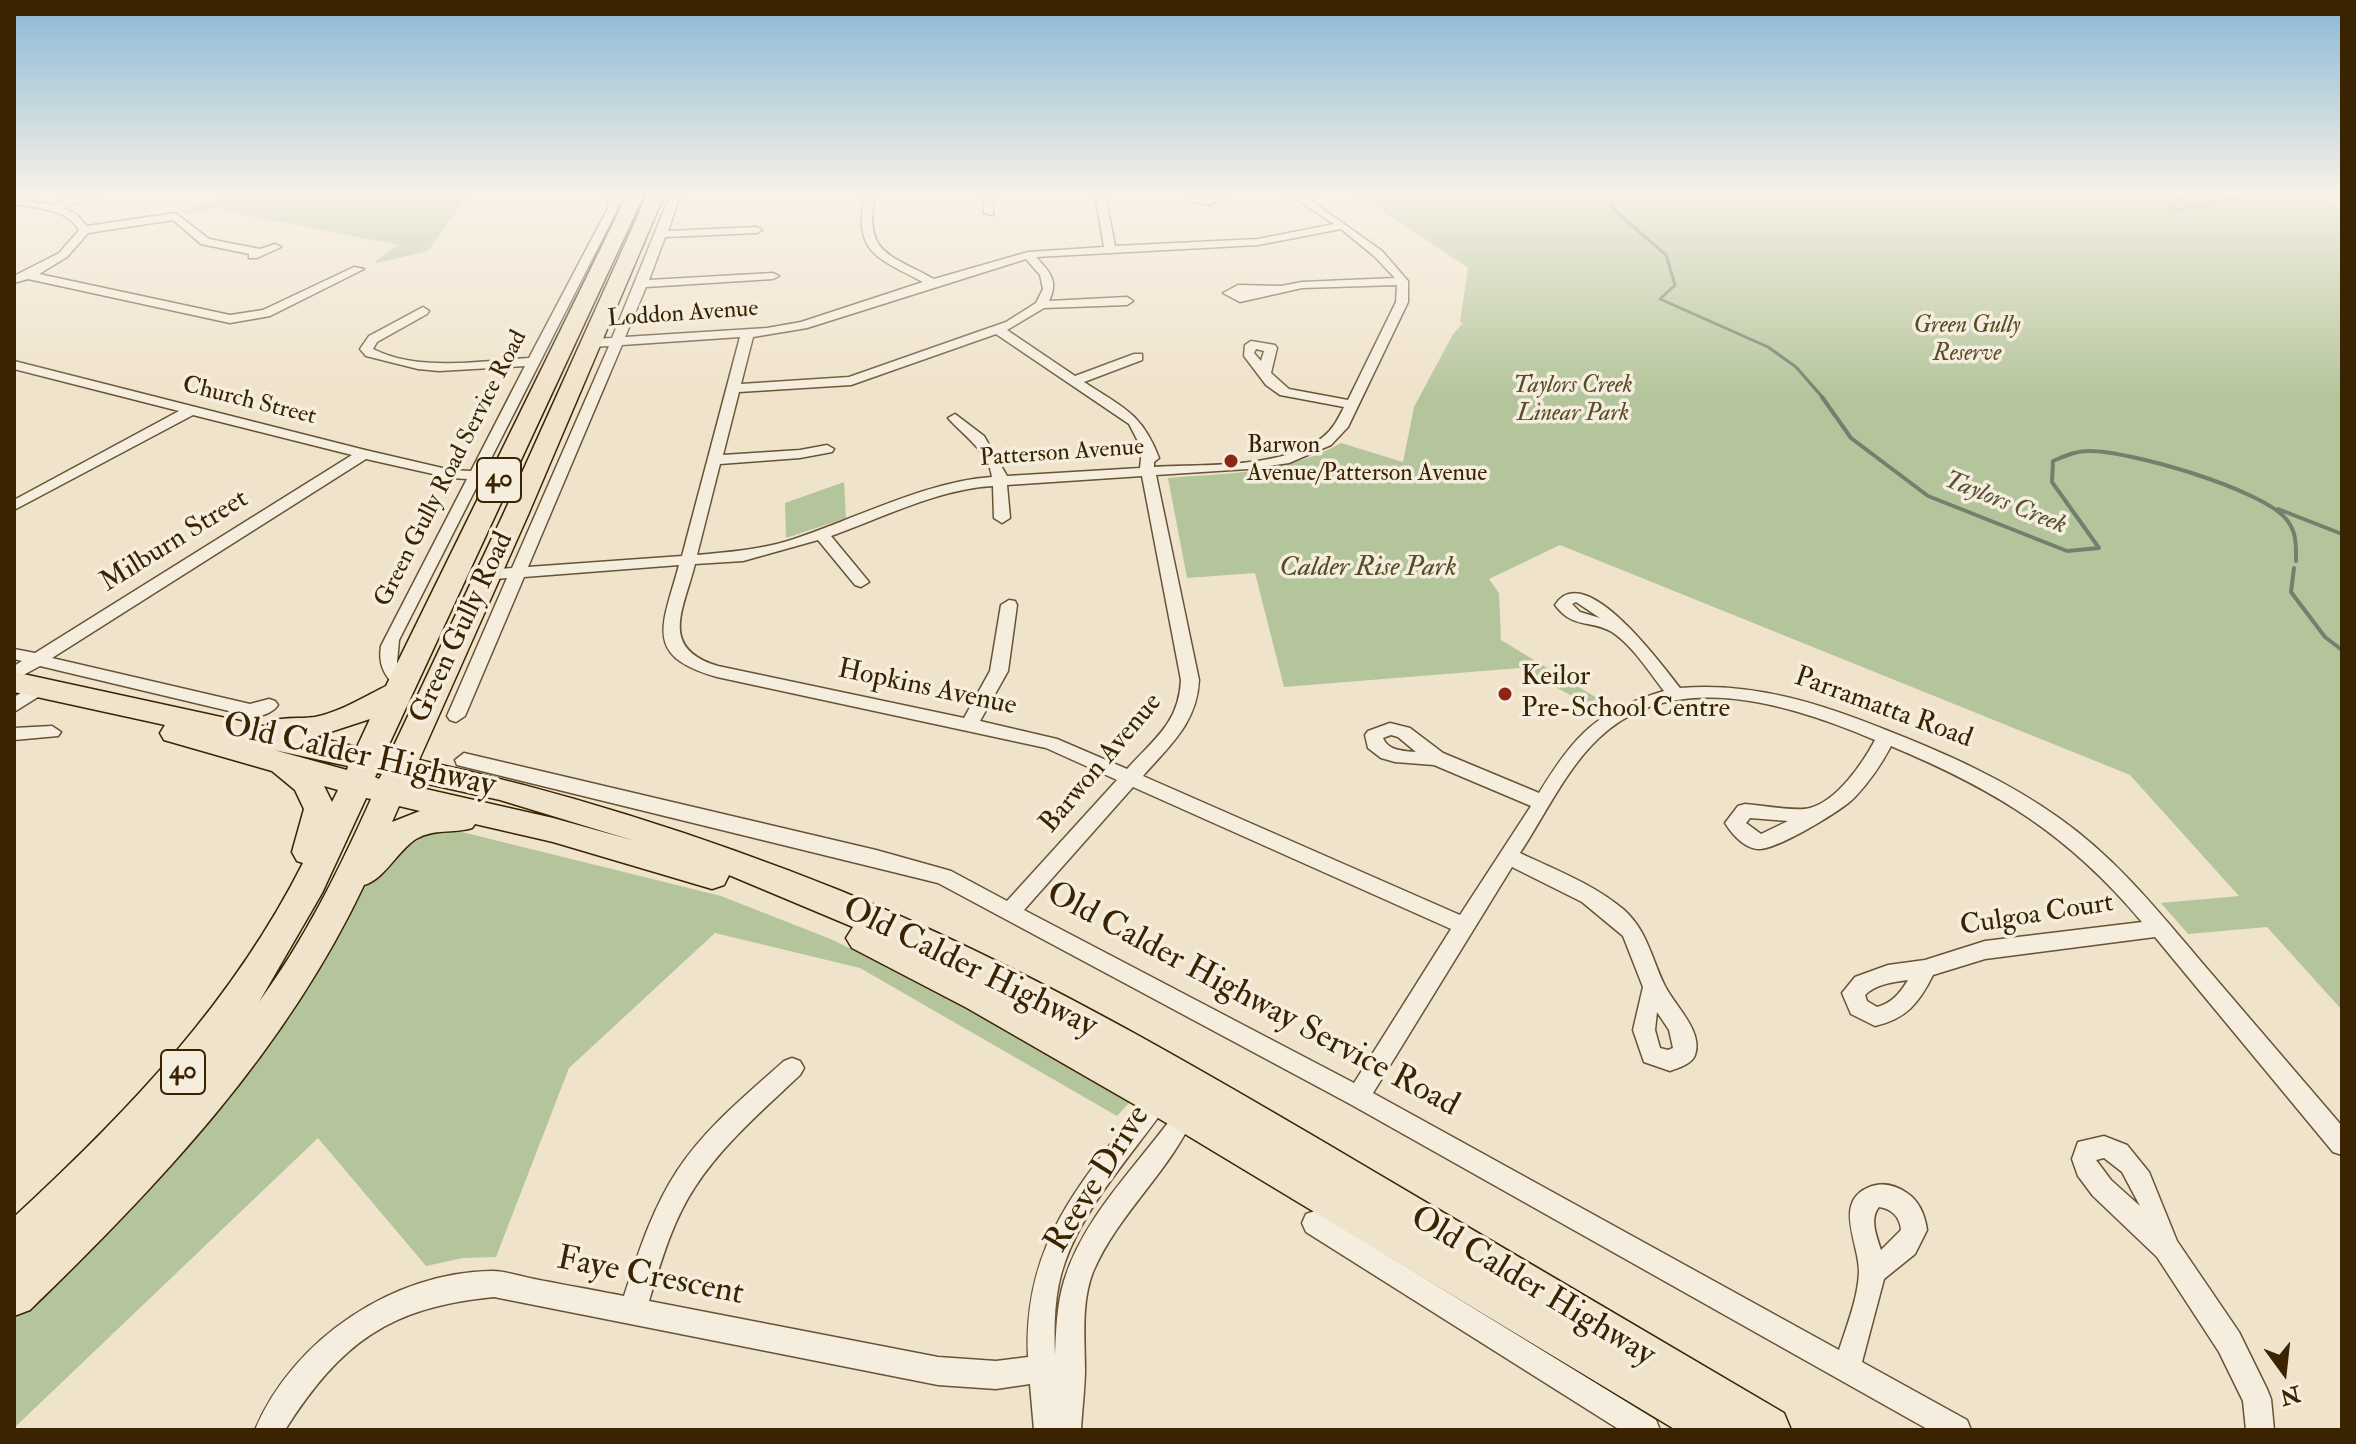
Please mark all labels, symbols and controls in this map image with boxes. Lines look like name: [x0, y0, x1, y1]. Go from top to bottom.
street label: Loddon Avenue: [607, 295, 759, 335]
park label: Green Gully Reserve: [1914, 313, 2020, 369]
street label: Green Gully Road Service Road: [370, 326, 534, 612]
street label: Church Street: [179, 372, 319, 432]
park label: Taylors Creek Linear Park: [1513, 373, 1633, 429]
place label: Barwon Avenue/Patterson Avenue: [1247, 433, 1487, 489]
street label: Patterson Avenue: [979, 434, 1145, 474]
marker: Barwon Avenue/Patterson Avenue: [1222, 452, 1240, 470]
road number: 40: [477, 458, 521, 502]
water label: Taylors Creek: [1939, 465, 2071, 543]
street label: Milburn Street: [95, 483, 255, 601]
street label: Green Gully Road: [404, 527, 522, 729]
park label: Calder Rise Park: [1279, 552, 1457, 586]
street label: Hopkins Avenue: [835, 654, 1019, 724]
place label: Keilor Pre-School Centre: [1521, 661, 1730, 727]
street label: Parramatta Road: [1789, 661, 1977, 757]
marker: Keilor Pre-School Centre: [1496, 685, 1514, 703]
street label: Barwon Avenue: [1034, 687, 1170, 841]
street label: Old Calder Highway: [219, 706, 499, 808]
street label: Old Calder Highway Service Road: [1039, 875, 1465, 1127]
street label: Culgoa Court: [1958, 887, 2116, 945]
street label: Old Calder Highway: [835, 890, 1103, 1048]
road number: 40: [161, 1050, 205, 1094]
street label: Reeve Drive: [1038, 1099, 1160, 1261]
street label: Old Calder Highway: [1402, 1199, 1662, 1377]
street label: Faye Crescent: [553, 1240, 747, 1316]
north arrow: [2244, 1332, 2324, 1412]
text: N: [2277, 1379, 2303, 1411]

